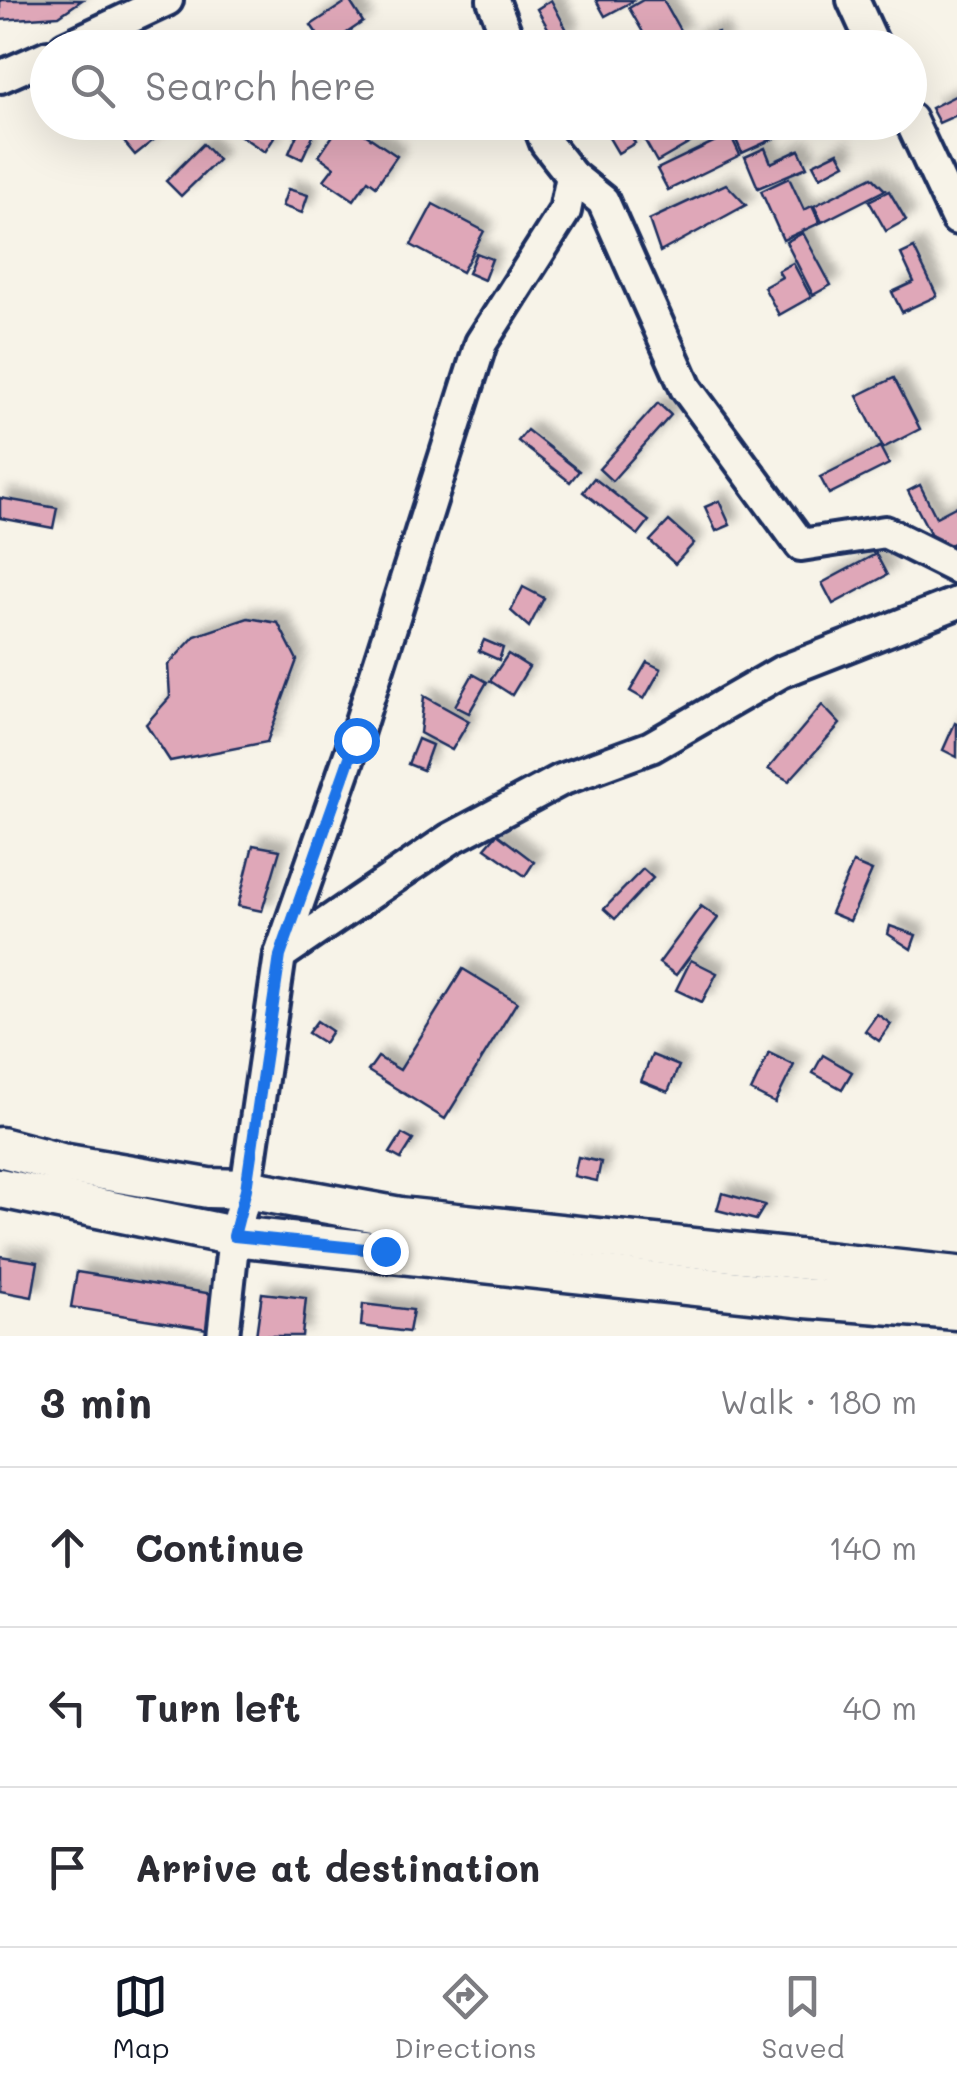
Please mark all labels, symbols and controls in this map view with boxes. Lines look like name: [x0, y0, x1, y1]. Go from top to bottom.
search box: [30, 30, 927, 140]
icon: search: [65, 58, 120, 113]
text: Search here: [145, 60, 376, 110]
route start: [334, 718, 380, 764]
route end: [363, 1229, 409, 1275]
text: 3 min: [40, 1374, 152, 1429]
text: Walk · 180 m: [720, 1380, 917, 1422]
icon: ahead: [40, 1520, 95, 1575]
text: Continue: [135, 1522, 304, 1572]
text: 140 m: [828, 1526, 917, 1568]
icon: left: [40, 1680, 95, 1735]
text: Turn left: [135, 1682, 301, 1732]
text: 40 m: [843, 1686, 917, 1728]
icon: arrive: [40, 1840, 95, 1895]
text: Arrive at destination: [135, 1842, 540, 1892]
tab: Map: [112, 1969, 169, 2065]
tab: Directions: [394, 1969, 537, 2065]
tab: Saved: [761, 1969, 845, 2065]

